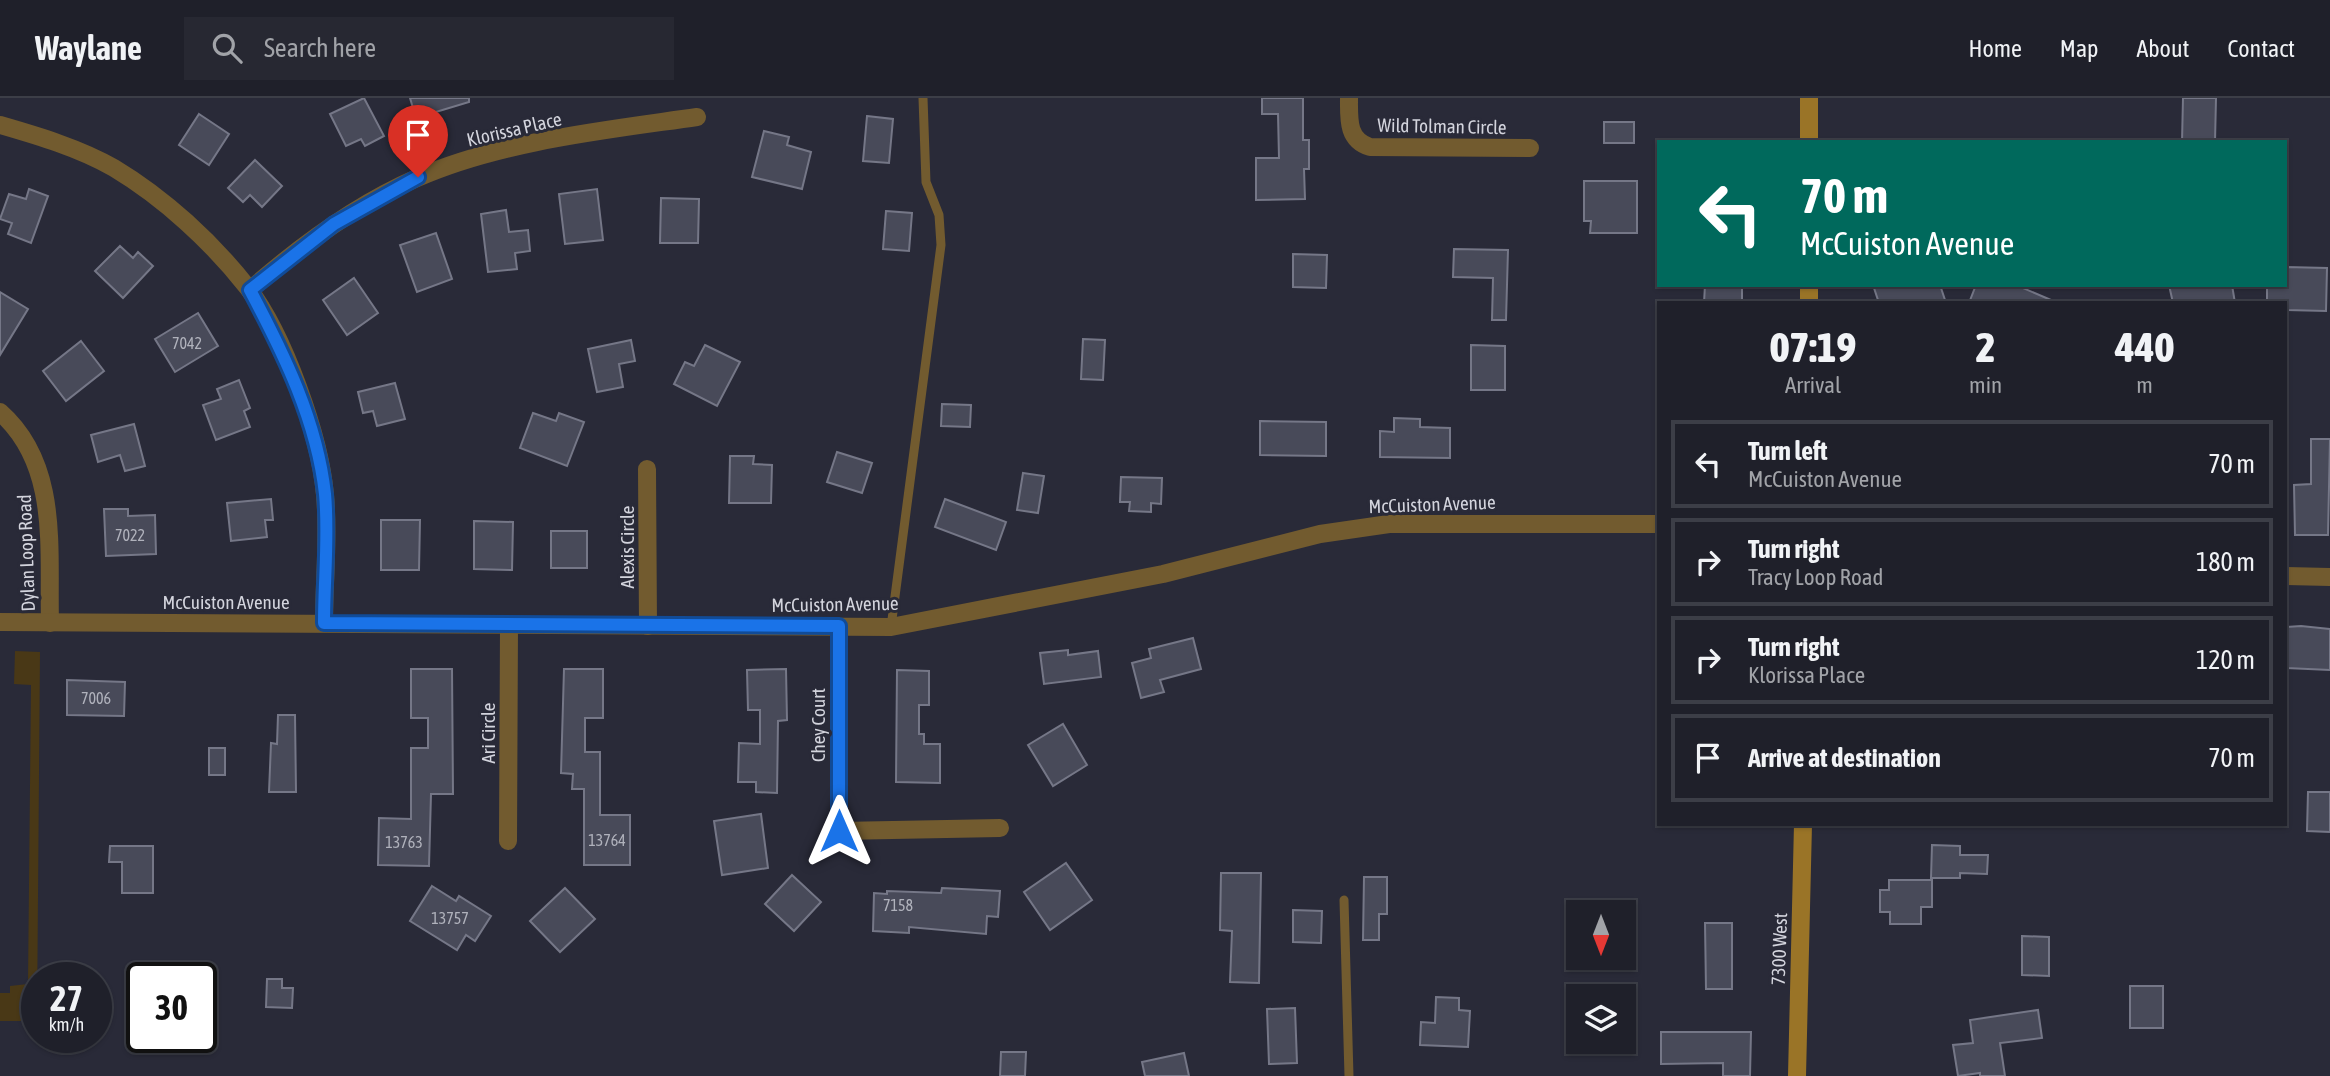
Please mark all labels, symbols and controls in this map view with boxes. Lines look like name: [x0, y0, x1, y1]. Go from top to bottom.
search box: [184, 17, 674, 80]
text: Waylane: [35, 29, 142, 67]
icon: search: [208, 29, 246, 67]
text: Search here: [264, 33, 376, 63]
text: Home: [1968, 35, 2022, 62]
text: Map: [2060, 35, 2098, 62]
text: About: [2136, 35, 2189, 62]
text: Contact: [2227, 35, 2295, 62]
pin: [388, 105, 448, 177]
street label: Klorissa Place: [464, 107, 564, 151]
street label: Wild Tolman Circle: [1377, 114, 1507, 138]
icon: arrive: [399, 116, 437, 154]
text: 70 m: [1800, 167, 1888, 223]
icon: left: [1685, 168, 1776, 259]
text: McCuiston Avenue: [1800, 225, 2014, 262]
text: 07:19: [1770, 323, 1856, 371]
text: 2: [1976, 323, 1995, 371]
text: 440: [2115, 323, 2174, 371]
house number: 7042: [172, 334, 202, 352]
text: Arrival: [1785, 372, 1841, 398]
text: min: [1969, 372, 2002, 398]
text: m: [2136, 372, 2153, 398]
text: Turn left: [1748, 436, 1828, 466]
icon: left: [1689, 445, 1727, 483]
text: 70 m: [2208, 449, 2255, 479]
text: McCuiston Avenue: [1748, 466, 1902, 492]
street label: McCuiston Avenue: [1368, 491, 1496, 517]
street label: Dylan Loop Road: [13, 494, 39, 612]
street label: Alexis Circle: [616, 506, 638, 588]
house number: 7022: [115, 526, 145, 544]
text: Turn right: [1748, 534, 1839, 564]
icon: right: [1689, 543, 1727, 581]
text: 180 m: [2196, 547, 2255, 577]
text: Tracy Loop Road: [1748, 564, 1883, 590]
street label: McCuiston Avenue: [162, 591, 290, 613]
street label: McCuiston Avenue: [771, 592, 899, 616]
text: Turn right: [1748, 632, 1839, 662]
icon: right: [1689, 641, 1727, 679]
text: 120 m: [2196, 645, 2255, 675]
text: Klorissa Place: [1748, 662, 1865, 688]
street label: Chey Court: [807, 688, 829, 762]
house number: 7006: [81, 689, 111, 707]
street label: Ari Circle: [477, 703, 499, 763]
icon: arrive: [1689, 739, 1727, 777]
text: Arrive at destination: [1748, 743, 1941, 773]
text: 70 m: [2208, 743, 2255, 773]
position arrow: [802, 794, 876, 868]
house number: 13764: [588, 831, 626, 849]
house number: 13763: [385, 833, 423, 851]
house number: 7158: [883, 896, 913, 914]
north arrow: [1566, 900, 1636, 970]
map controls: [1566, 900, 1636, 1054]
house number: 13757: [431, 909, 469, 927]
street label: 7300 West: [1767, 912, 1791, 986]
speed limit sign: 30: [126, 962, 217, 1053]
text: 27: [50, 978, 83, 1018]
button: layers: [1566, 984, 1636, 1054]
text: km/h: [49, 1014, 84, 1035]

